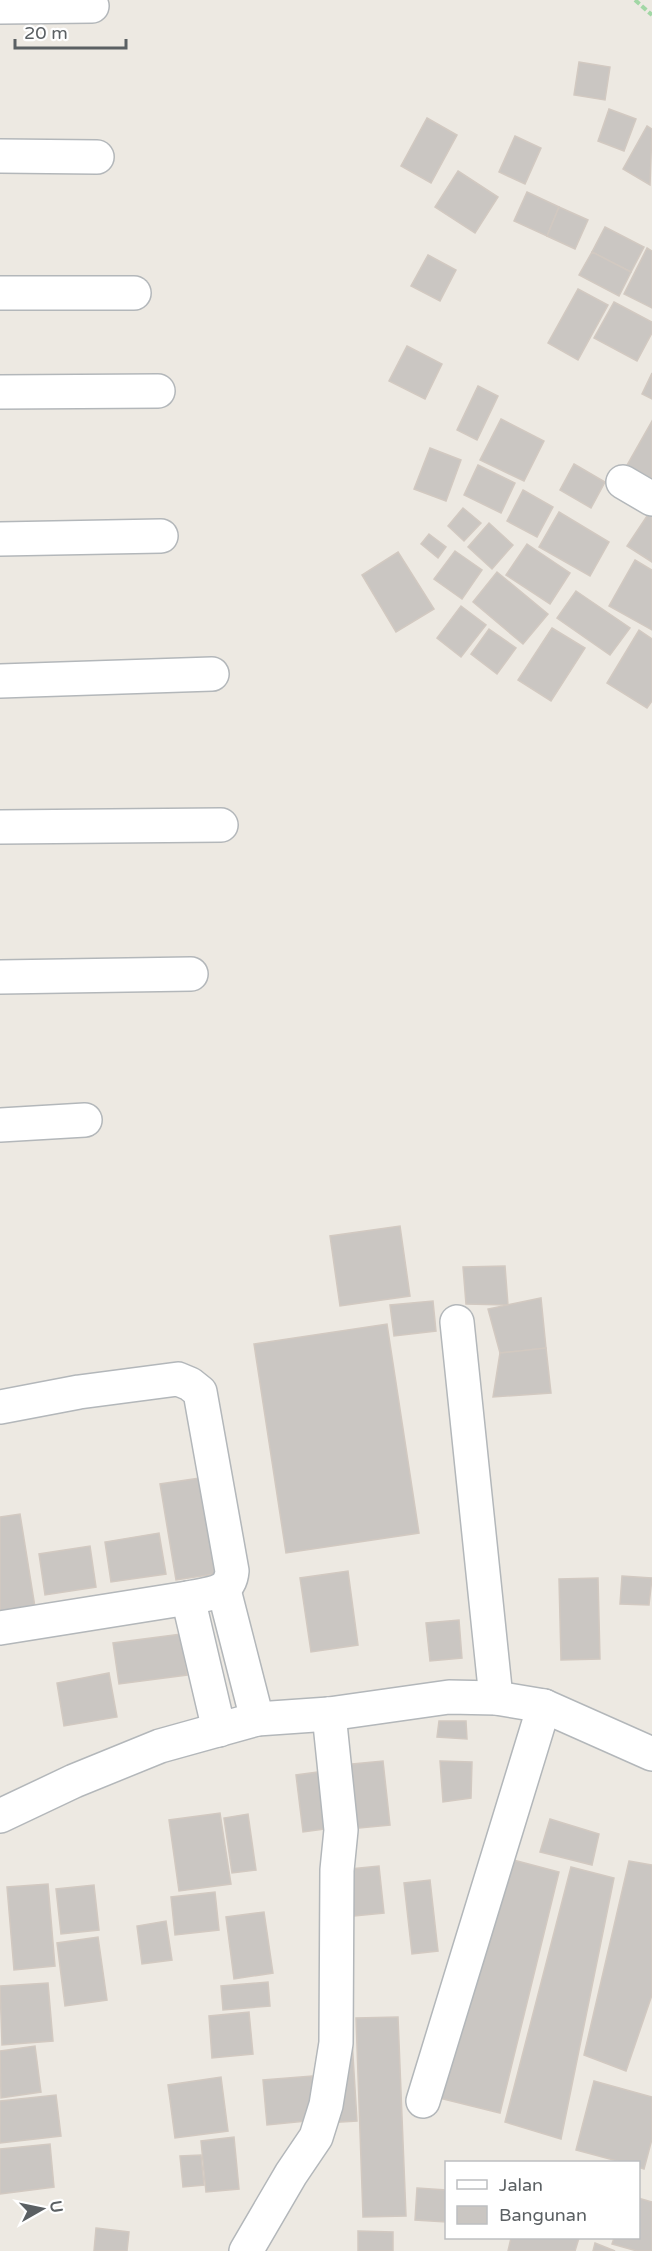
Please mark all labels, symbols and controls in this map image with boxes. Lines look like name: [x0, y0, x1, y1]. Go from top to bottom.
scale bar: [15, 12, 126, 50]
text: 20 m: [24, 22, 68, 44]
legend: [445, 2161, 640, 2239]
text: Jalan: [499, 2174, 543, 2196]
north arrow: [12, 2179, 72, 2239]
text: U: [45, 2199, 67, 2214]
text: Bangunan: [499, 2204, 587, 2226]

